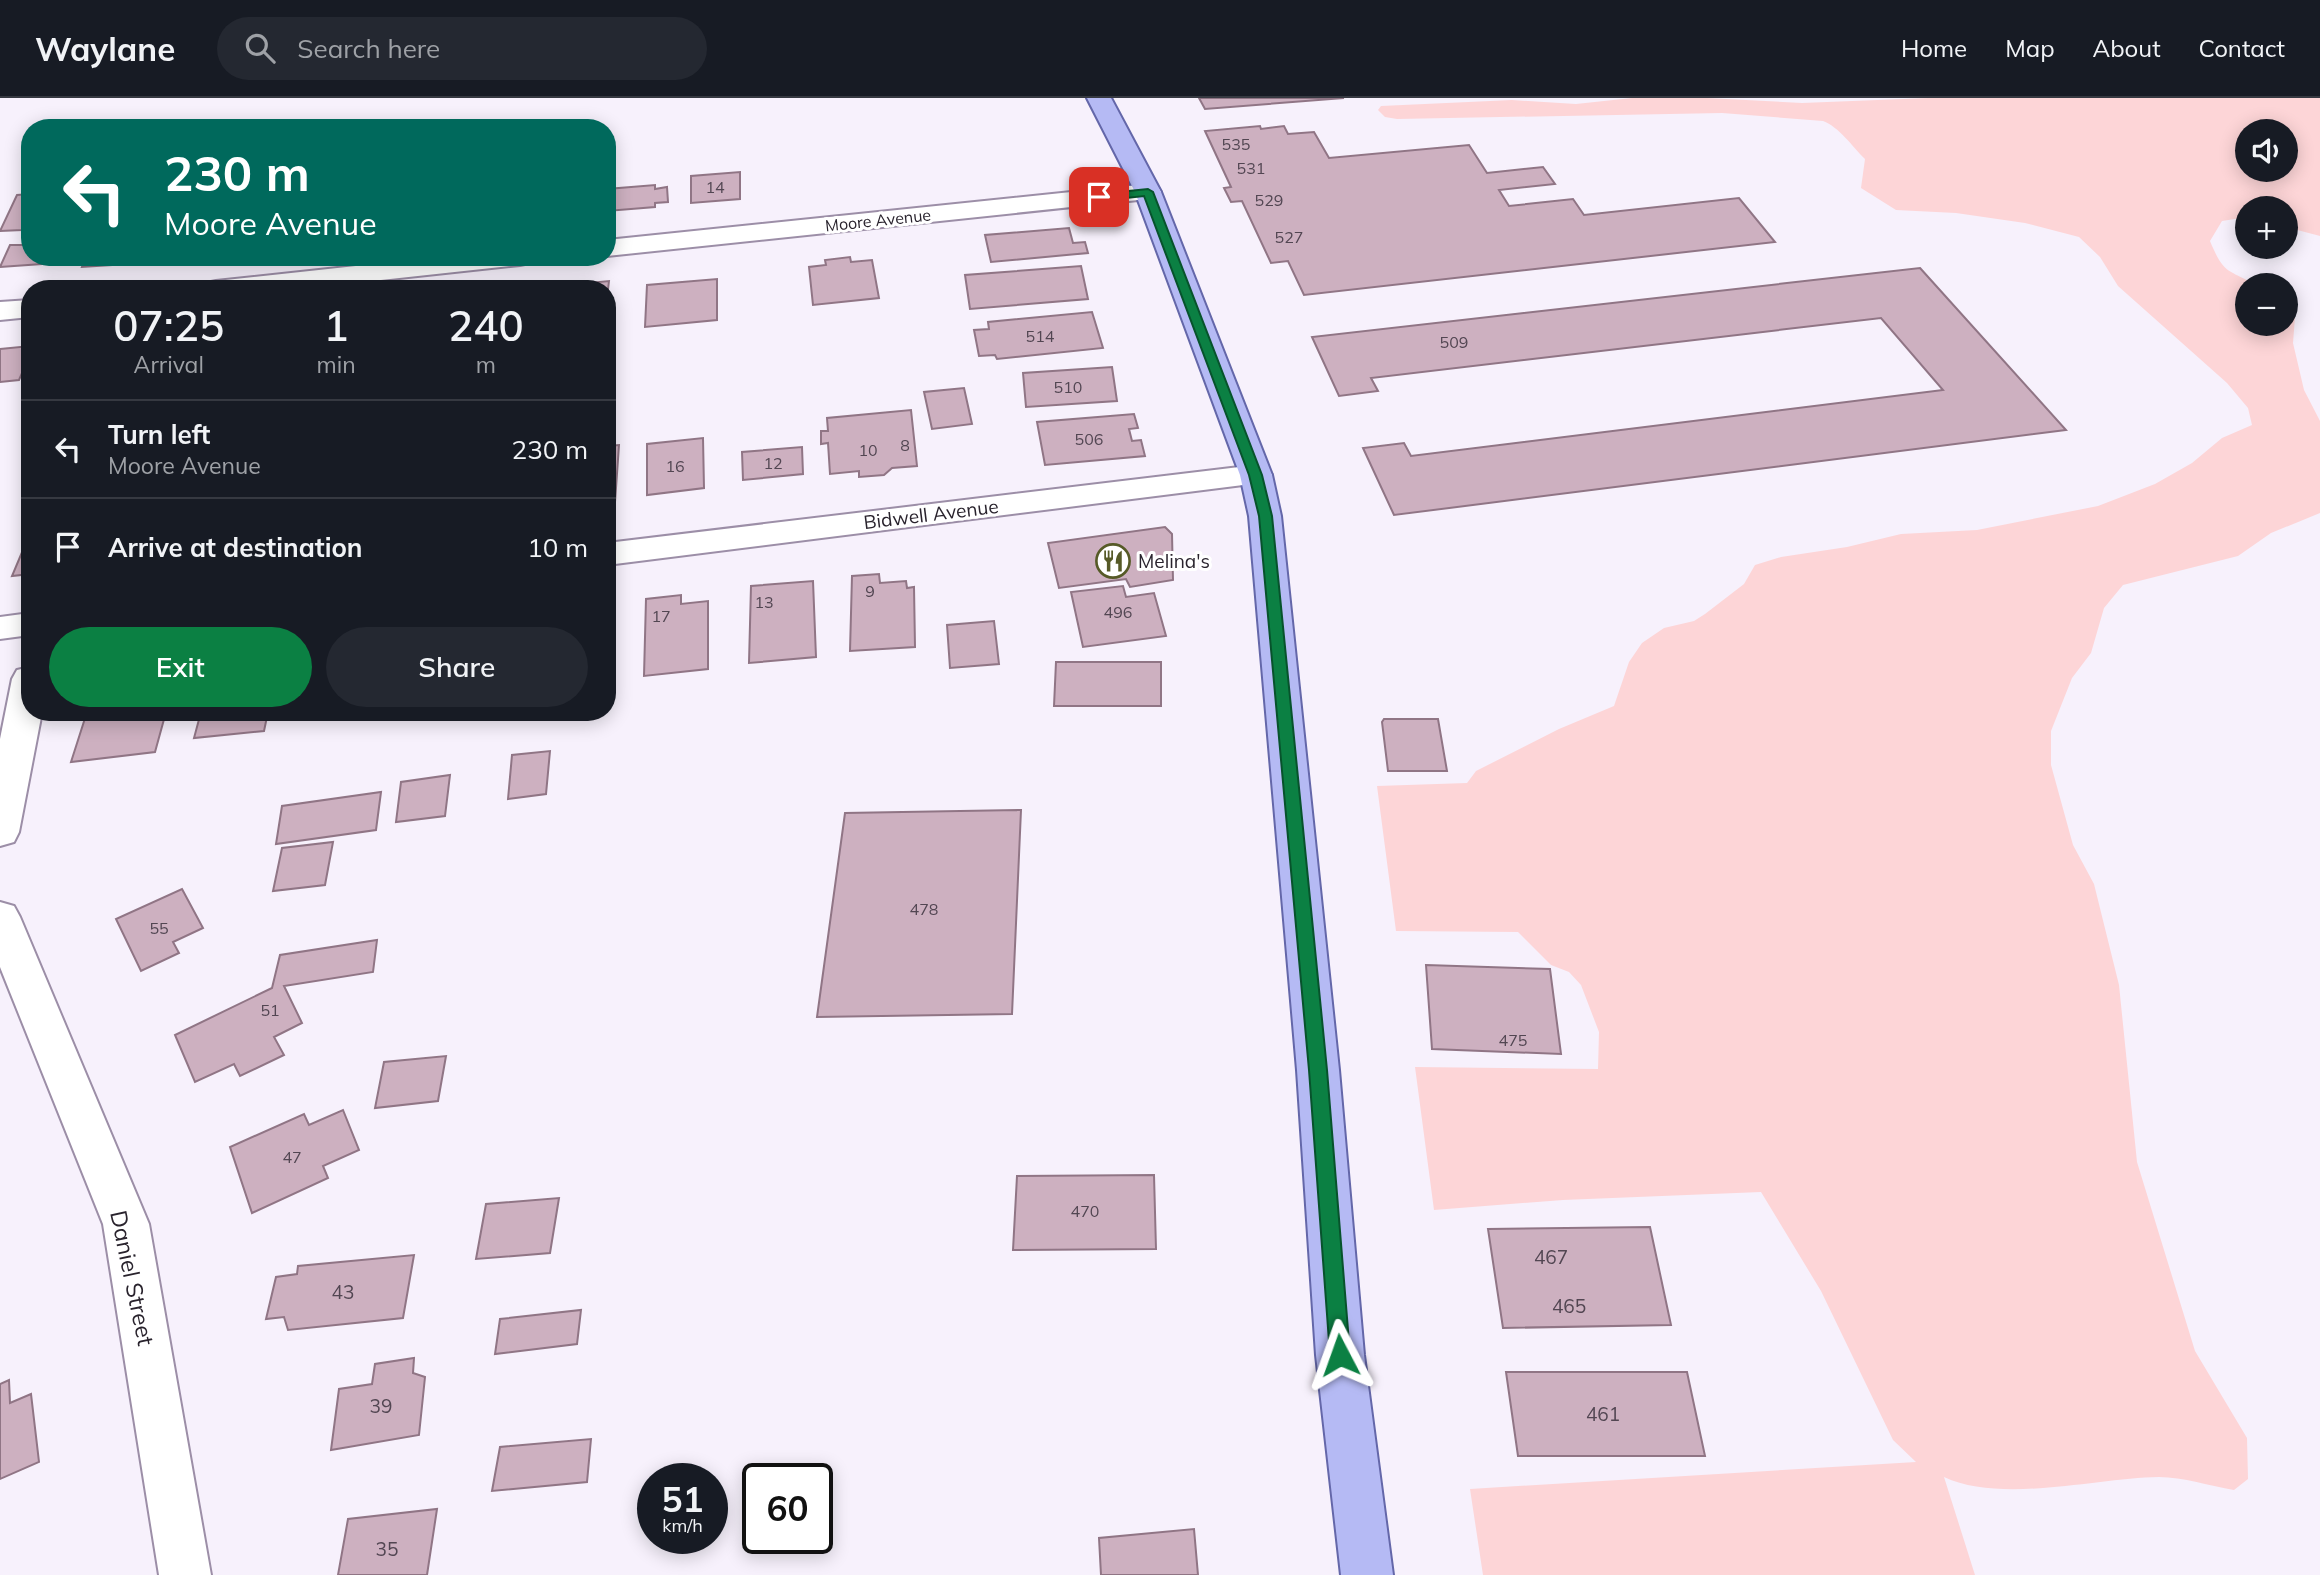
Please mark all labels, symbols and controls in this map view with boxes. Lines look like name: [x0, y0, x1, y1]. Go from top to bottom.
search box: [217, 17, 707, 80]
text: Waylane: [35, 28, 175, 69]
icon: search: [241, 29, 279, 67]
text: Search here: [297, 32, 440, 65]
text: Home: [1901, 33, 1967, 63]
text: Map: [2005, 33, 2055, 63]
text: About: [2093, 33, 2161, 63]
text: Contact: [2199, 33, 2285, 63]
map controls: [2235, 119, 2298, 336]
button: sound: [2235, 119, 2298, 182]
house number: 535: [1222, 134, 1250, 154]
text: 230 m: [164, 142, 310, 203]
icon: left: [49, 147, 140, 238]
house number: 531: [1237, 158, 1265, 178]
pin: [1069, 167, 1129, 227]
house number: 14: [705, 177, 725, 197]
icon: arrive: [1080, 178, 1118, 216]
house number: 529: [1255, 190, 1283, 210]
button: +: [2235, 196, 2298, 259]
text: Moore Avenue: [164, 203, 377, 243]
street label: Moore Avenue: [824, 204, 932, 236]
house number: 527: [1275, 227, 1303, 247]
button: −: [2235, 273, 2298, 336]
text: 07:25: [113, 299, 224, 352]
text: 1: [323, 299, 349, 352]
text: 240: [448, 299, 524, 352]
house number: 514: [1026, 326, 1055, 346]
house number: 509: [1440, 332, 1468, 352]
text: Arrival: [134, 350, 204, 379]
text: min: [316, 350, 356, 379]
text: m: [476, 350, 496, 379]
house number: 510: [1054, 377, 1082, 397]
text: Turn left: [108, 418, 210, 451]
house number: 506: [1075, 429, 1103, 449]
icon: left: [49, 430, 87, 468]
text: 230 m: [512, 433, 588, 466]
house number: 8: [900, 435, 910, 455]
house number: 10: [858, 440, 878, 460]
text: Moore Avenue: [108, 451, 261, 480]
house number: 12: [763, 453, 783, 473]
house number: 16: [665, 456, 685, 476]
street label: Bidwell Avenue: [862, 494, 1000, 534]
icon: arrive: [49, 528, 87, 566]
text: Arrive at destination: [108, 531, 363, 564]
text: 10 m: [527, 531, 588, 564]
restaurant icon: Melina's: [1094, 542, 1132, 580]
place label: Melina's: [1138, 549, 1210, 573]
house number: 9: [865, 581, 875, 601]
house number: 13: [754, 592, 774, 612]
house number: 496: [1104, 602, 1132, 622]
house number: 17: [651, 606, 671, 626]
button: Exit: [49, 627, 312, 707]
button: Share: [326, 627, 588, 707]
house number: 478: [910, 899, 938, 919]
house number: 55: [149, 918, 169, 938]
house number: 51: [260, 1000, 280, 1020]
house number: 475: [1499, 1030, 1527, 1050]
house number: 47: [282, 1147, 302, 1167]
house number: 470: [1071, 1201, 1099, 1221]
street label: Daniel Street: [104, 1208, 161, 1348]
house number: 467: [1534, 1245, 1568, 1269]
house number: 43: [332, 1280, 354, 1304]
house number: 465: [1552, 1294, 1586, 1318]
position arrow: [1303, 1318, 1377, 1392]
house number: 39: [370, 1394, 392, 1418]
house number: 461: [1586, 1402, 1620, 1426]
speed limit sign: 60: [742, 1463, 833, 1554]
text: 51: [661, 1477, 704, 1521]
text: km/h: [662, 1514, 703, 1537]
house number: 35: [376, 1537, 398, 1561]

